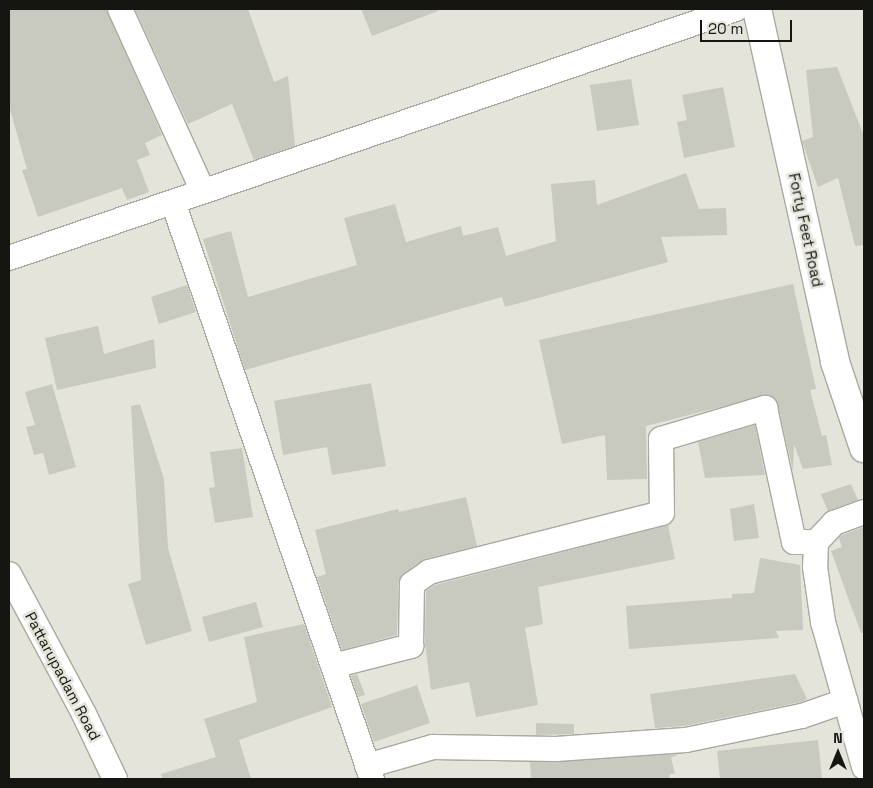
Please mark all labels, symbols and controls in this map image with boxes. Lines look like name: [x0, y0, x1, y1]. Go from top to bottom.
scale bar: [703, 10, 796, 42]
text: 20 m: [708, 19, 743, 38]
street label: Forty Feet Road: [785, 171, 827, 289]
street label: Pattarupadam Road: [22, 609, 104, 743]
north arrow: [813, 728, 863, 778]
text: N: [833, 729, 843, 747]

